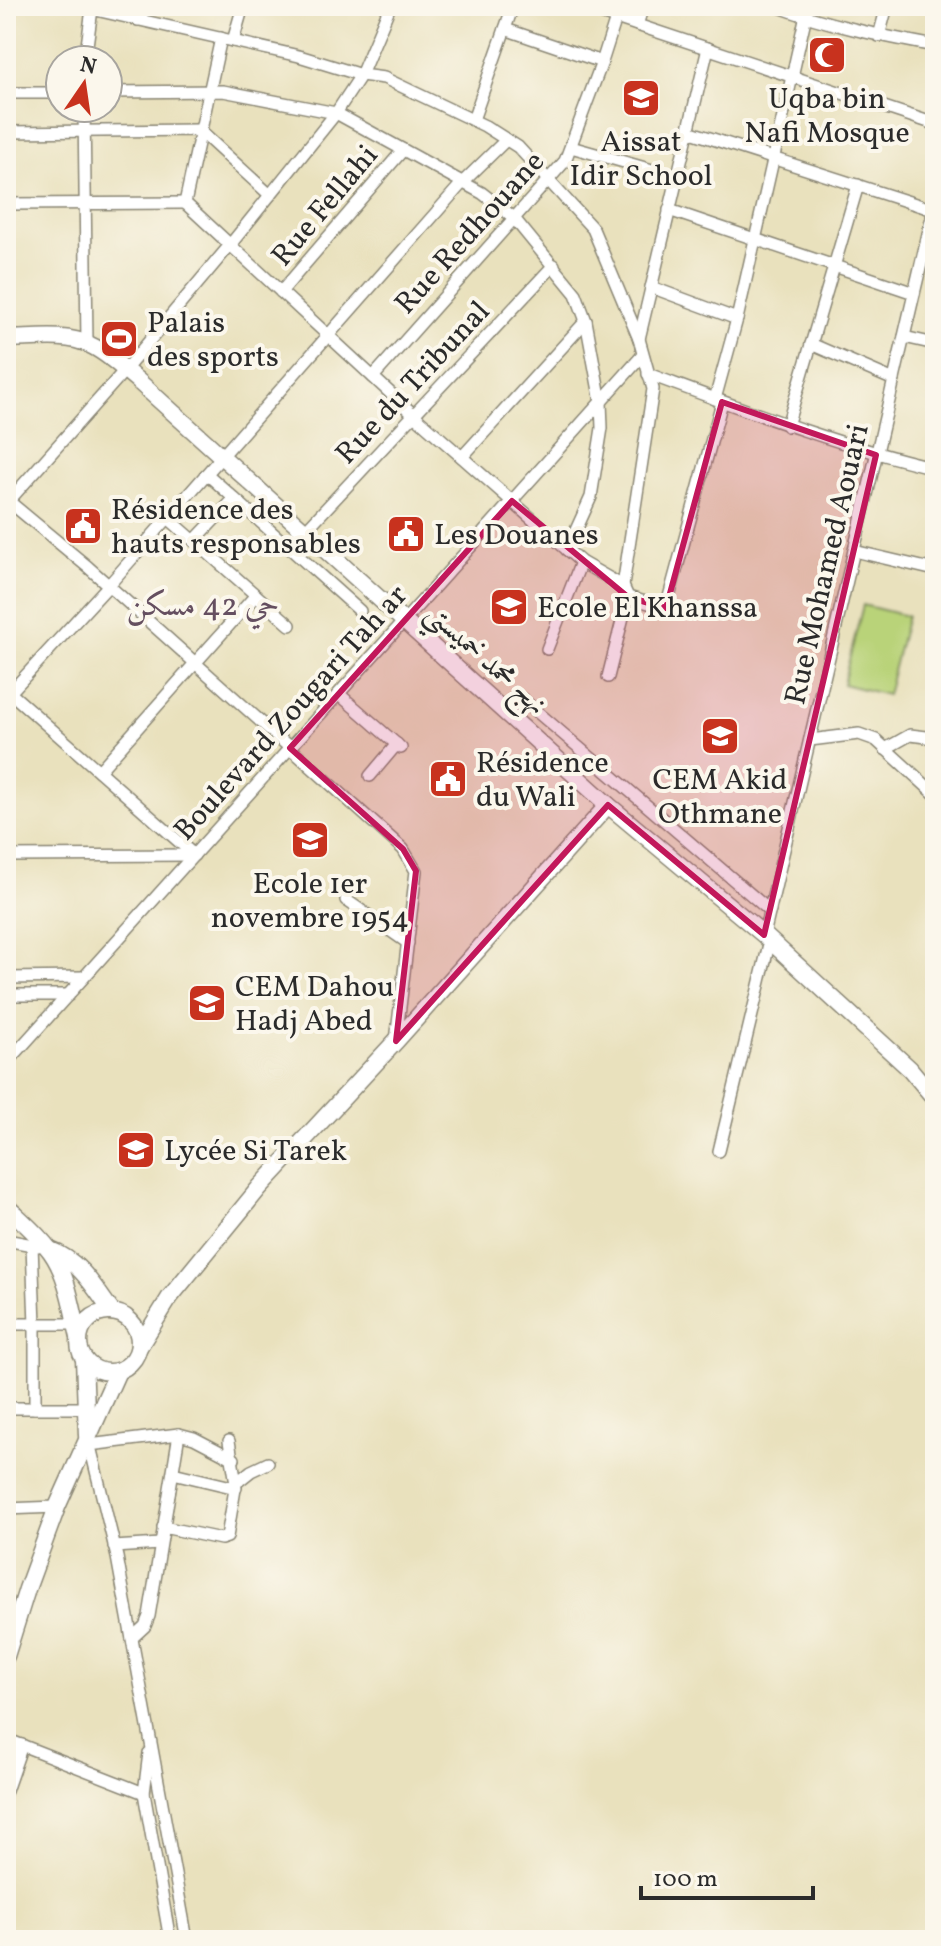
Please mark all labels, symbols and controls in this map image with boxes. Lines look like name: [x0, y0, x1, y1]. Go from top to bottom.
mosque icon: Uqba bin Nafi Mosque: [806, 34, 848, 76]
north arrow: [44, 44, 124, 124]
text: N: [77, 50, 99, 84]
school or university icon: Aissat Idir School: [620, 77, 662, 119]
place label: Uqba bin Nafi Mosque: [744, 79, 910, 155]
place label: Aissat Idir School: [570, 122, 712, 198]
street label: Rue Fellahi: [262, 136, 389, 276]
street label: Rue Redhouane: [386, 143, 555, 324]
street label: Rue du Tribunal: [327, 292, 500, 474]
place label: Palais des sports: [147, 303, 279, 379]
sports icon: Palais des sports: [98, 318, 140, 360]
street label: Rue Mohamed Aouari: [775, 420, 881, 709]
place label: Résidence des hauts responsables: [111, 490, 361, 566]
public building icon: Résidence des hauts responsables: [62, 505, 104, 547]
public building icon: Les Douanes: [385, 513, 427, 555]
place label: Les Douanes: [434, 515, 599, 557]
street label: Boulevard Zougari Tah ar: [165, 576, 418, 851]
district label: حي 42 مسكن: [126, 585, 280, 630]
school or university icon: Ecole El Khanssa: [488, 586, 530, 628]
place label: Ecole El Khanssa: [537, 588, 758, 630]
street label: نهج محمد خميستي: [412, 593, 556, 729]
school or university icon: CEM Akid Othmane: [699, 715, 741, 757]
place label: Résidence du Wali: [476, 743, 609, 819]
public building icon: Résidence du Wali: [427, 758, 469, 800]
place label: CEM Akid Othmane: [653, 760, 787, 836]
school or university icon: Ecole 1er novembre 1954: [289, 819, 331, 861]
place label: Ecole 1er novembre 1954: [211, 864, 409, 940]
place label: CEM Dahou Hadj Abed: [235, 967, 394, 1043]
school or university icon: CEM Dahou Hadj Abed: [186, 982, 228, 1024]
school or university icon: Lycée Si Tarek: [115, 1129, 157, 1171]
place label: Lycée Si Tarek: [164, 1131, 347, 1173]
scale bar: [641, 1850, 813, 1900]
text: 100 m: [653, 1863, 718, 1897]

